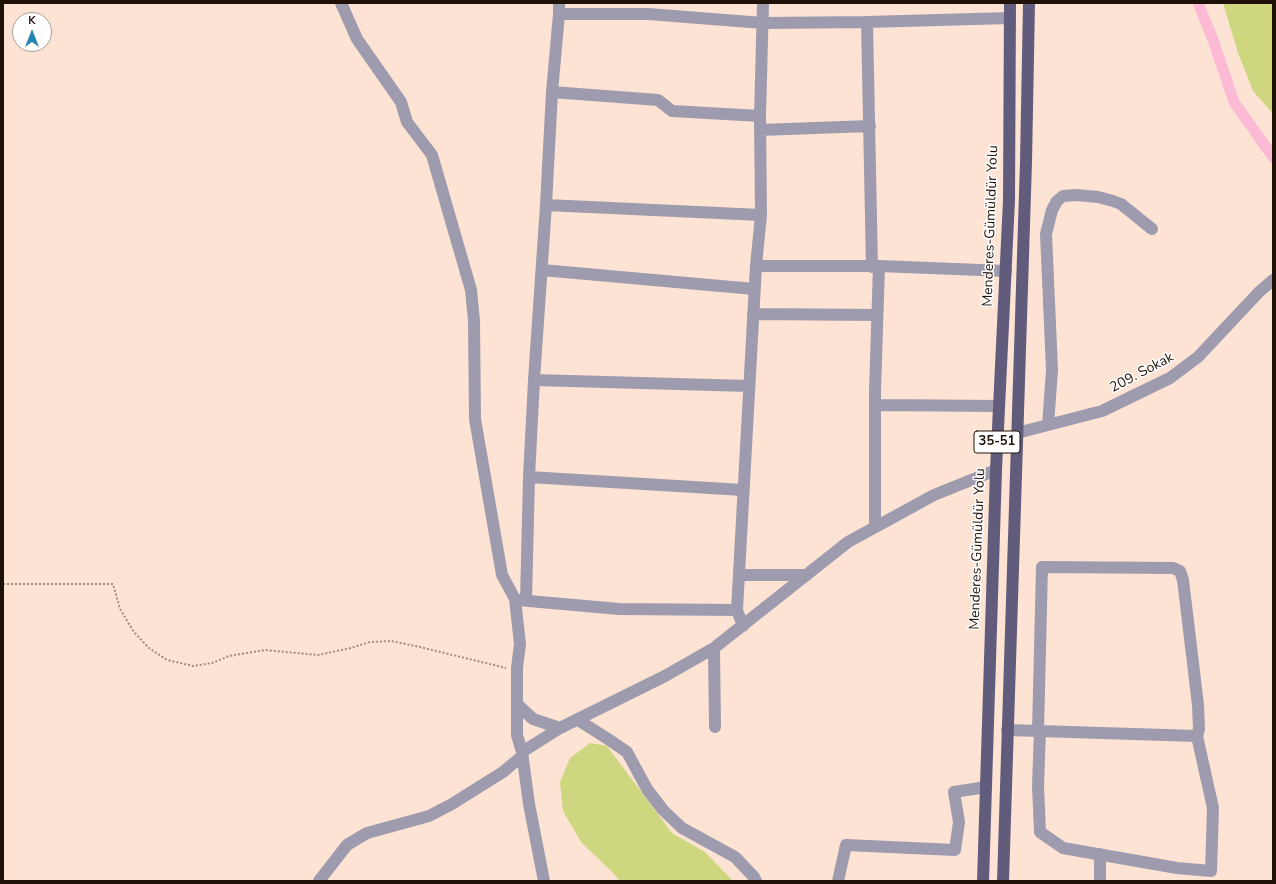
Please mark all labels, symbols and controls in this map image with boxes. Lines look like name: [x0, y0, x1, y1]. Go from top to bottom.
north arrow: [12, 12, 52, 52]
text: K: [28, 13, 36, 28]
street label: Menderes-Gümüldür Yolu: [980, 145, 1002, 307]
street label: 209. Sokak: [1107, 349, 1177, 397]
road number: 35-51: [974, 431, 1020, 453]
street label: Menderes-Gümüldür Yolu: [967, 468, 989, 630]

